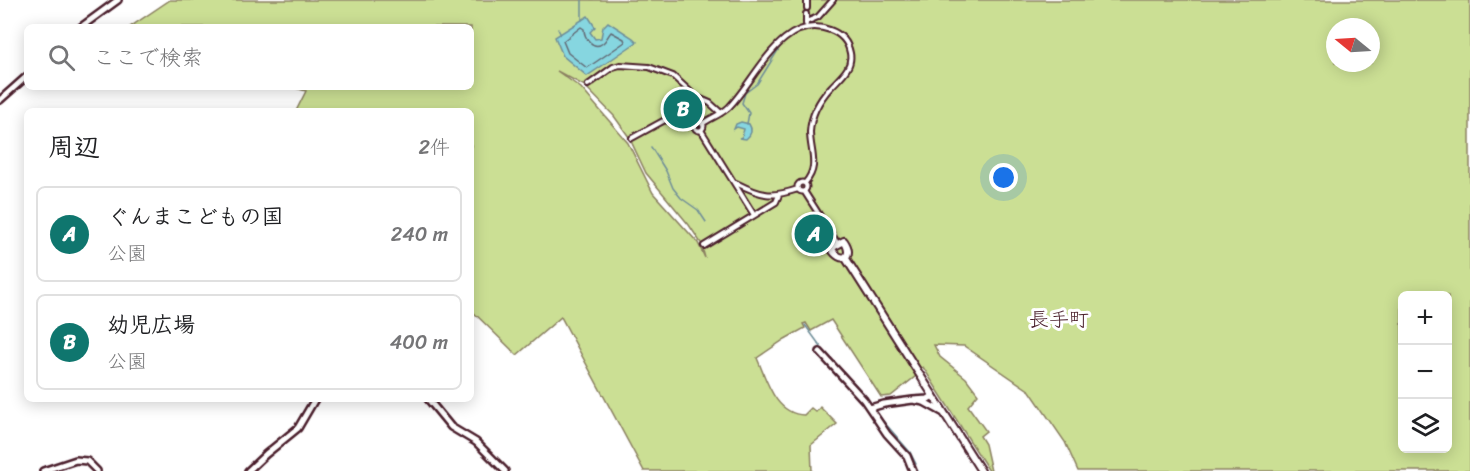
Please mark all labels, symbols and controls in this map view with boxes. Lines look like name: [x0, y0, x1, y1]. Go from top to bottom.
north arrow: [1326, 18, 1380, 72]
search box: [24, 24, 474, 90]
text: ここで検索: [93, 38, 203, 77]
icon: search: [45, 41, 78, 74]
pin: B: [664, 86, 702, 132]
text: 周辺: [48, 124, 100, 170]
text: 2件: [418, 130, 450, 165]
your location: [989, 163, 1018, 192]
text: ぐんまこどもの国: [107, 197, 283, 236]
pin: A: [794, 212, 834, 256]
text: A: [63, 217, 76, 252]
text: 240 m: [391, 217, 448, 252]
text: 公園: [107, 236, 147, 271]
map controls: [1398, 291, 1452, 453]
button: +: [1398, 291, 1452, 345]
district label: 長手町: [1029, 302, 1089, 337]
text: 幼児広場: [107, 305, 195, 344]
text: B: [63, 325, 76, 360]
text: 400 m: [390, 325, 448, 360]
text: 公園: [107, 344, 147, 379]
button: −: [1398, 345, 1452, 399]
button: layers: [1398, 399, 1452, 453]

